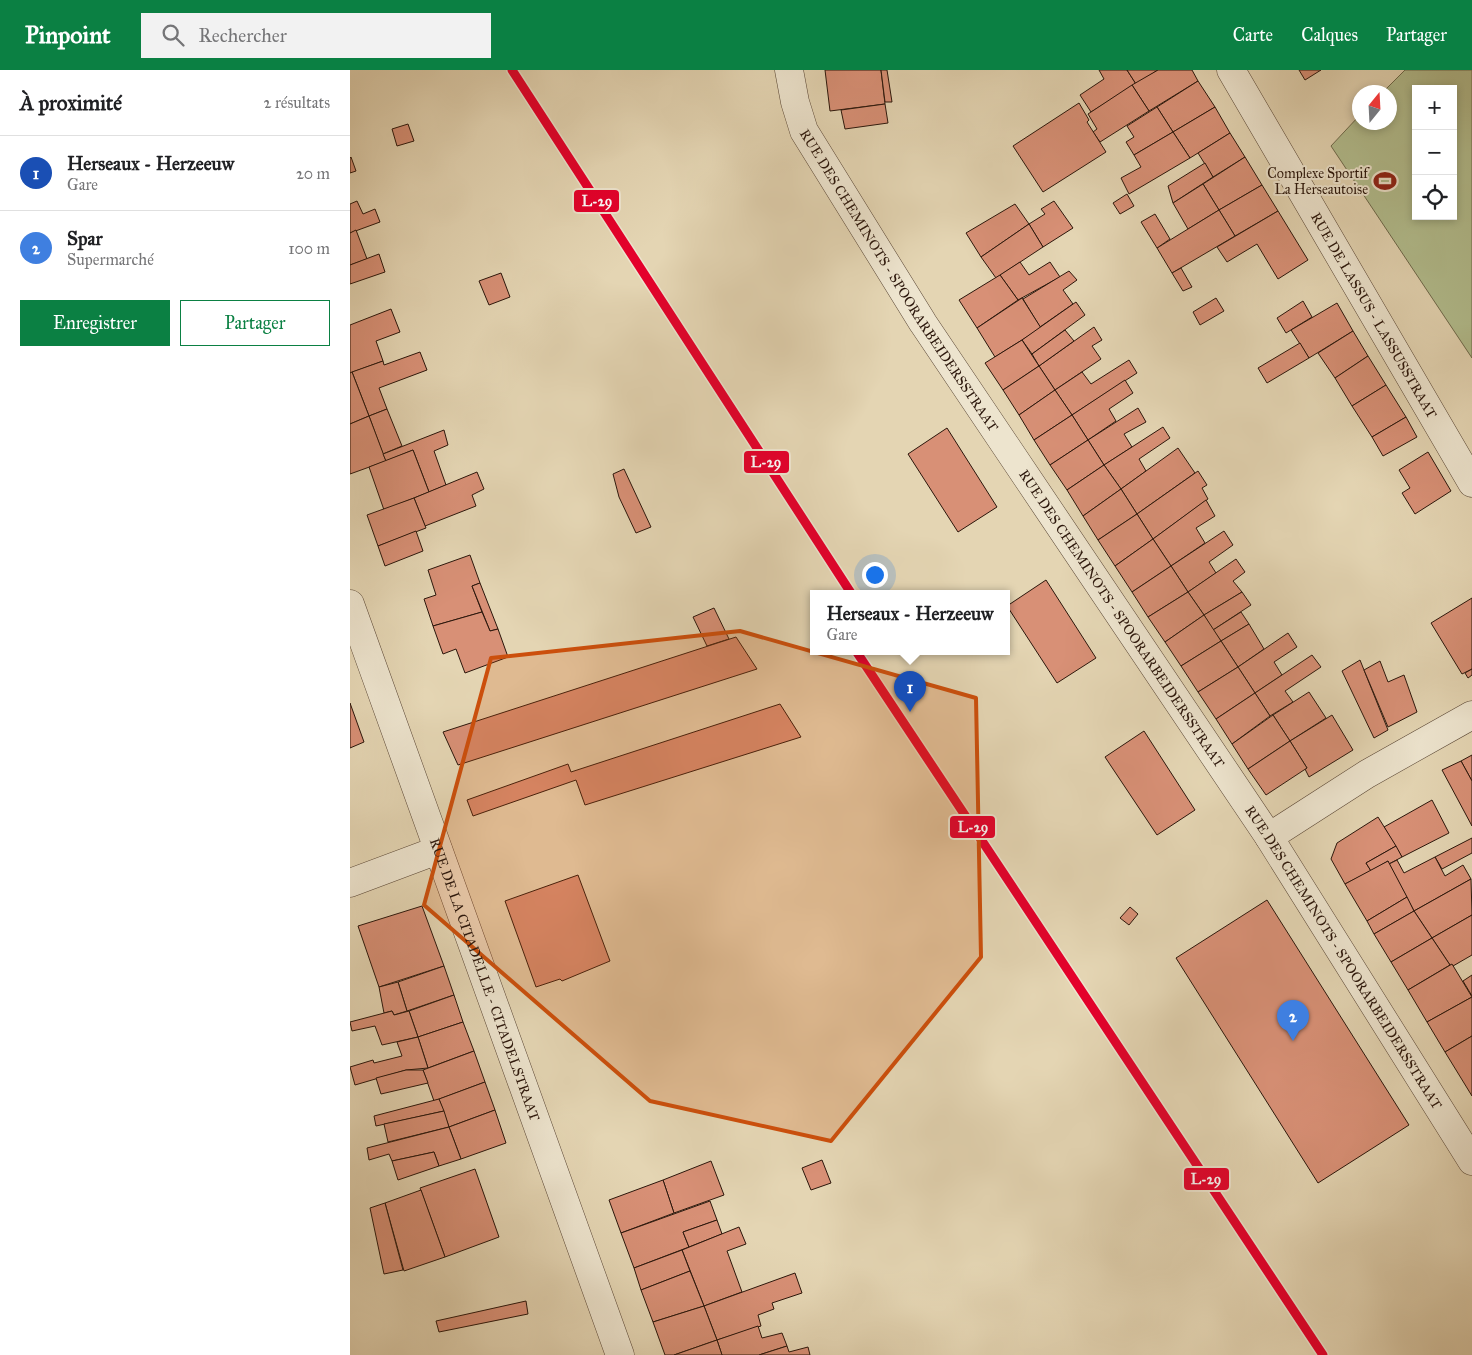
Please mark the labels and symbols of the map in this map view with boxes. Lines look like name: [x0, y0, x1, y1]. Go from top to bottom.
north arrow: [1352, 85, 1397, 130]
street label: RUE DES CHEMINOTS - SPOORARBEIDERSSTRAAT: [796, 126, 1002, 435]
place label: Complexe Sportif La Herseautoise: [1267, 165, 1370, 198]
sports icon: Complexe Sportif La Herseautoise: [1372, 168, 1398, 194]
line badge: L-29: [573, 189, 620, 213]
text: L-29: [582, 193, 612, 211]
street label: RUE DE LASSUS - LASSUSSTRAAT: [1307, 209, 1441, 422]
line badge: L-29: [743, 450, 790, 474]
text: L-29: [751, 454, 781, 472]
street label: RUE DES CHEMINOTS - SPOORARBEIDERSSTRAAT: [1016, 466, 1228, 771]
your location: [862, 562, 888, 588]
pin: 1: [894, 671, 926, 712]
street label: RUE DES CHEMINOTS - SPOORARBEIDERSSTRAAT: [1242, 802, 1446, 1113]
line badge: L-29: [949, 815, 996, 839]
text: L-29: [958, 819, 988, 837]
street label: RUE DE LA CITADELLE - CITADELSTRAAT: [426, 836, 544, 1124]
pin: 2: [1277, 1000, 1309, 1041]
line badge: L-29: [1183, 1167, 1230, 1191]
text: L-29: [1191, 1171, 1221, 1189]

